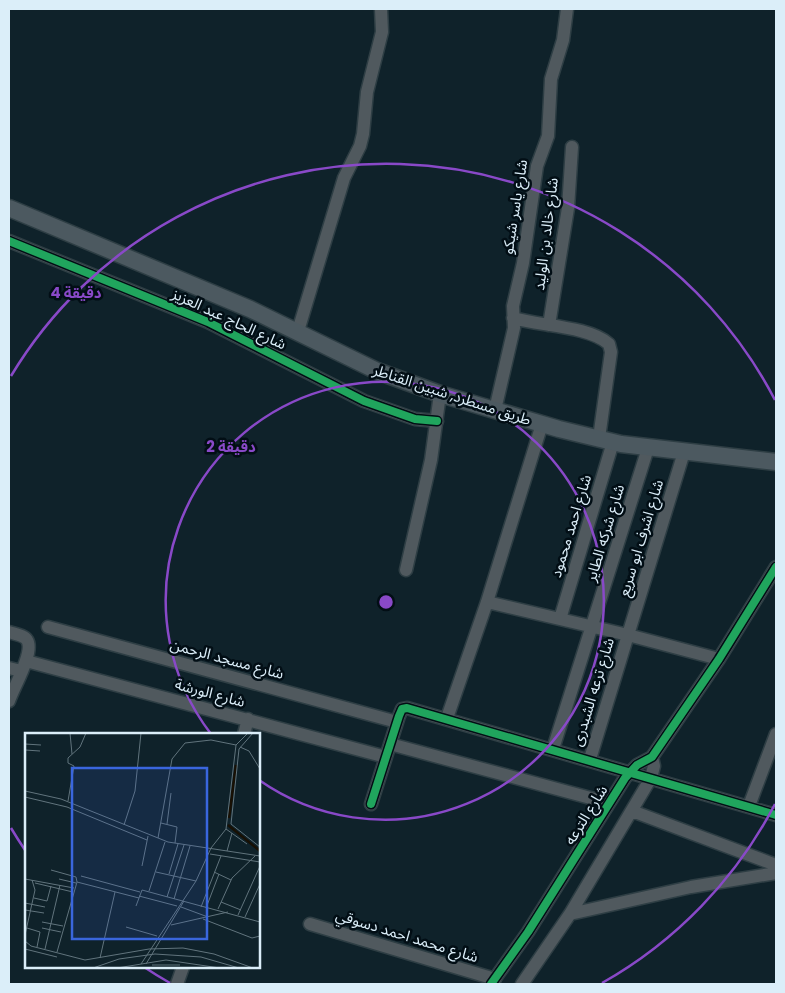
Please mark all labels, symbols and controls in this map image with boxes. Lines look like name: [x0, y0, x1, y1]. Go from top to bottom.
street label: شارع ياسر شيكو: [497, 158, 534, 256]
street label: شارع خالد بن الوليد: [528, 176, 565, 292]
text: 4 دقيقة: [50, 282, 102, 303]
street label: شارع الحاج عبد العزيز: [167, 282, 290, 356]
street label: طريق مسطرد, شبين القناطر: [369, 359, 534, 430]
text: 2 دقيقة: [206, 436, 256, 457]
street label: شارع احمد محمود: [545, 472, 598, 580]
street label: شارع اشرف ابو سريع: [613, 477, 670, 599]
street label: شارع شركه الطاير: [579, 481, 631, 586]
centre of rings: [377, 593, 395, 611]
street label: شارع مسجد الرحمن: [168, 633, 286, 686]
street label: شارع ترعه الشبدرى: [566, 635, 621, 749]
street label: شارع الورشة: [172, 673, 248, 714]
inset map: [25, 733, 260, 968]
street label: شارع الترعه: [559, 781, 614, 850]
street label: شارع محمد احمد دسوقي: [333, 904, 481, 969]

